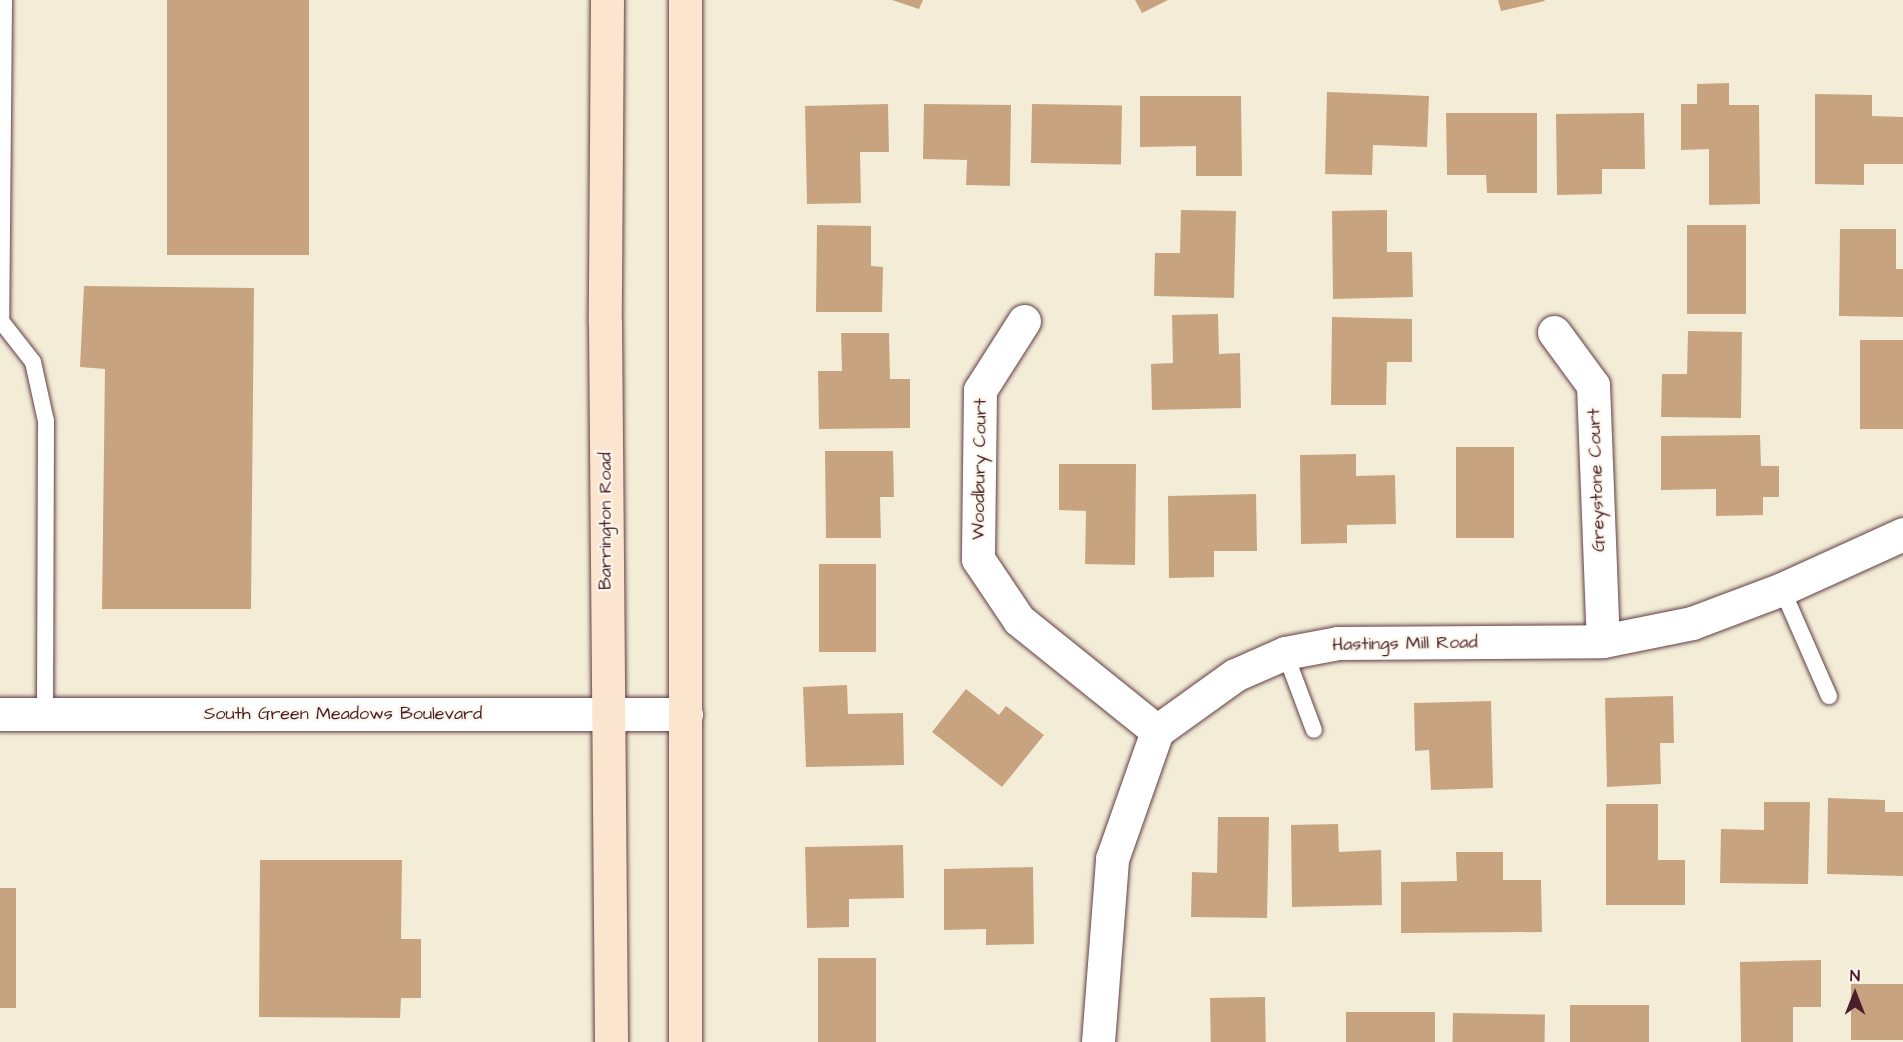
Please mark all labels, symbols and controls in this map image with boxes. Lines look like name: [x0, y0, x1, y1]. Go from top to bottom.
street label: Woodbury Court: [968, 398, 992, 540]
street label: Greystone Court: [1584, 408, 1610, 552]
street label: Barrington Road: [595, 452, 617, 590]
street label: Hastings Mill Road: [1332, 632, 1478, 656]
street label: South Green Meadows Boulevard: [204, 703, 482, 725]
north arrow: [1825, 964, 1885, 1024]
text: N: [1850, 965, 1860, 987]

